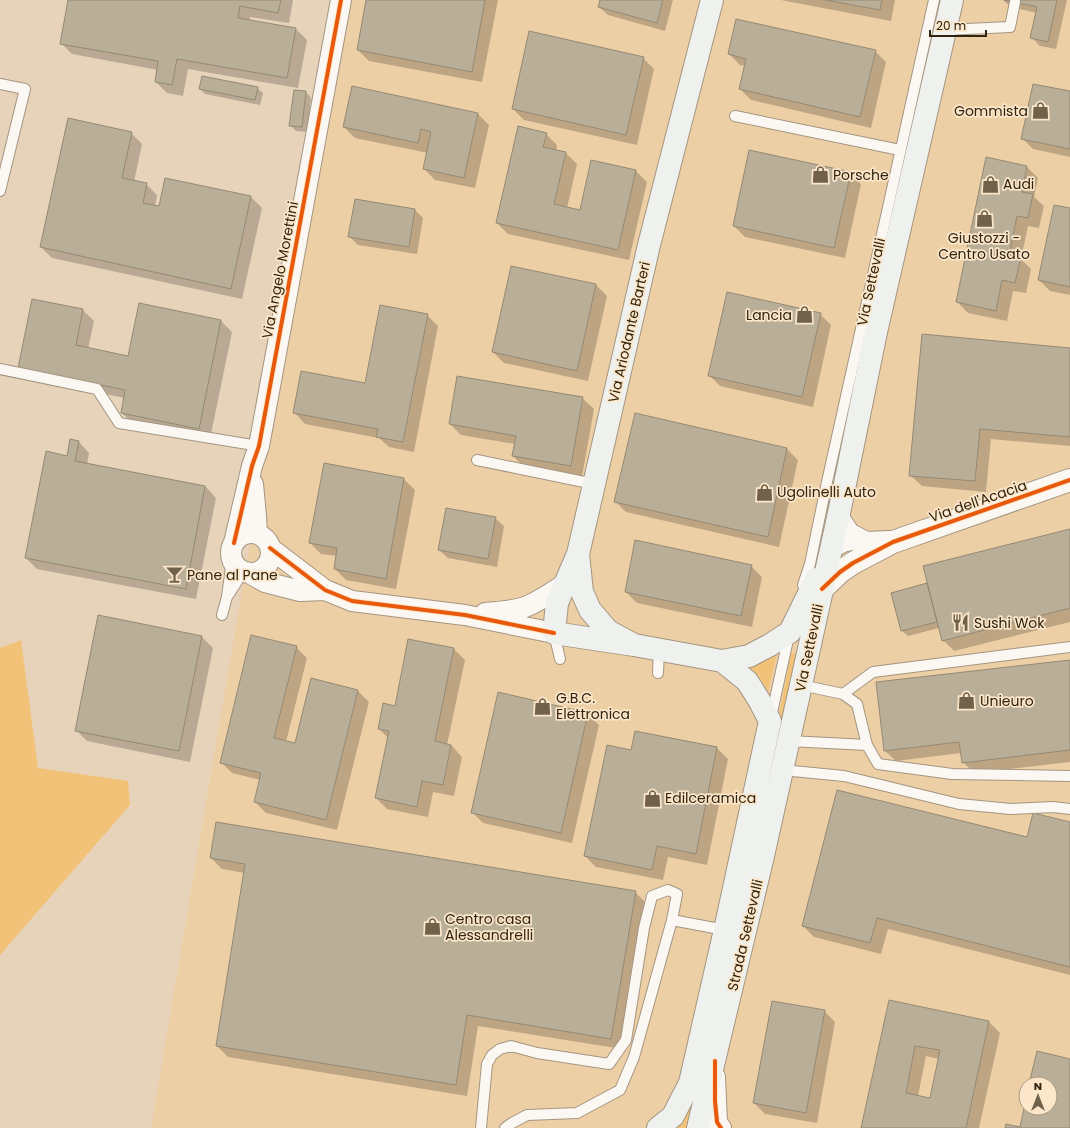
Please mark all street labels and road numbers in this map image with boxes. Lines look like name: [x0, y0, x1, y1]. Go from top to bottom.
street label: Via Angelo Morettini: [257, 200, 303, 340]
street label: Via Settevalli: [852, 236, 890, 328]
street label: Via Ariodante Barteri: [603, 259, 655, 405]
street label: Via dell'Acacia: [926, 475, 1030, 527]
street label: Via Settevalli: [790, 602, 828, 694]
street label: Strada Settevalli: [722, 877, 768, 993]

